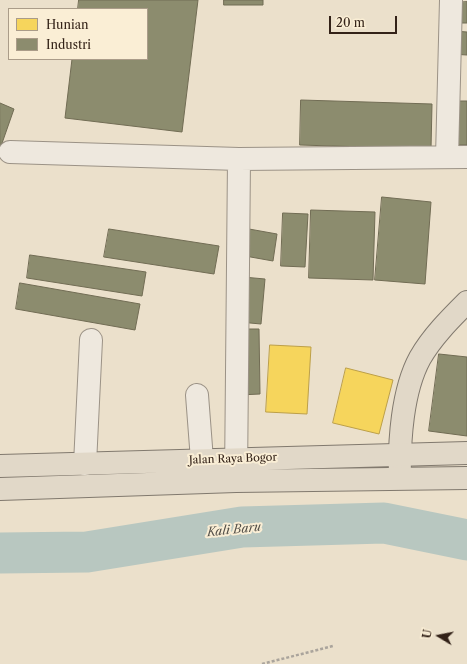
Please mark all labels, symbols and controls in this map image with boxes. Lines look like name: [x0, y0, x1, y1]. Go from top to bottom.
legend: [8, 8, 148, 60]
scale bar: [331, 8, 399, 34]
text: 20 m: [336, 15, 365, 30]
text: Hunian: [46, 17, 89, 32]
text: Industri: [46, 37, 91, 52]
street label: Jalan Raya Bogor: [189, 451, 277, 467]
water label: Kali Baru: [206, 520, 262, 540]
north arrow: [419, 616, 459, 656]
text: U: [420, 628, 435, 640]

